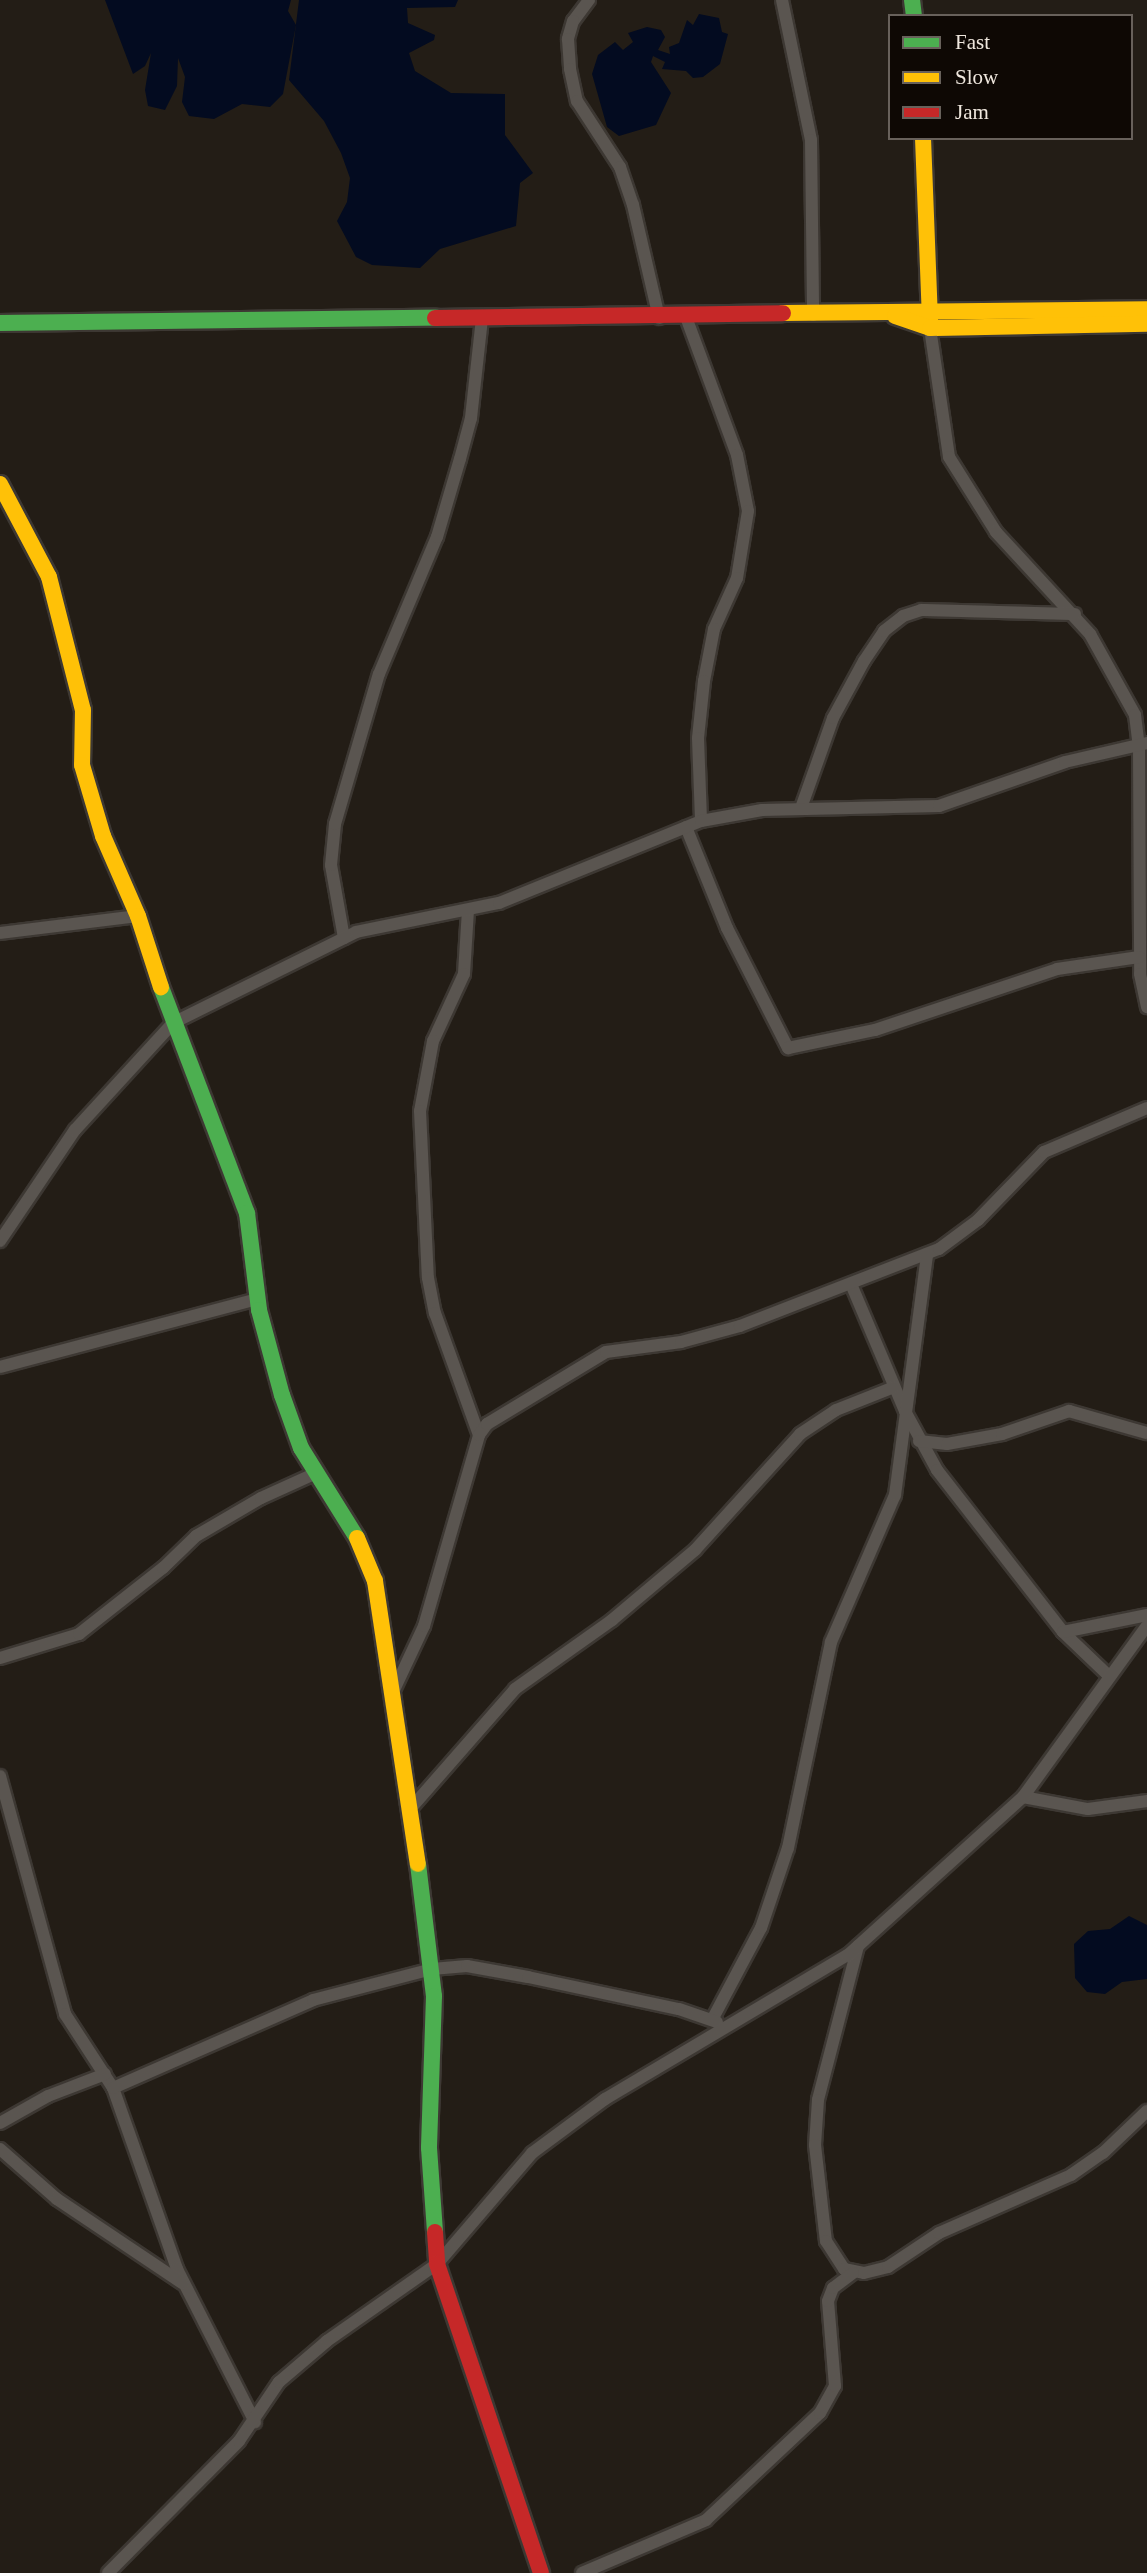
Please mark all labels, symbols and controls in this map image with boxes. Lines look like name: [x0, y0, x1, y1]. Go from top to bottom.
legend: [888, 14, 1133, 140]
text: Fast: [955, 30, 990, 54]
text: Slow: [955, 65, 998, 89]
text: Jam: [955, 100, 989, 124]

